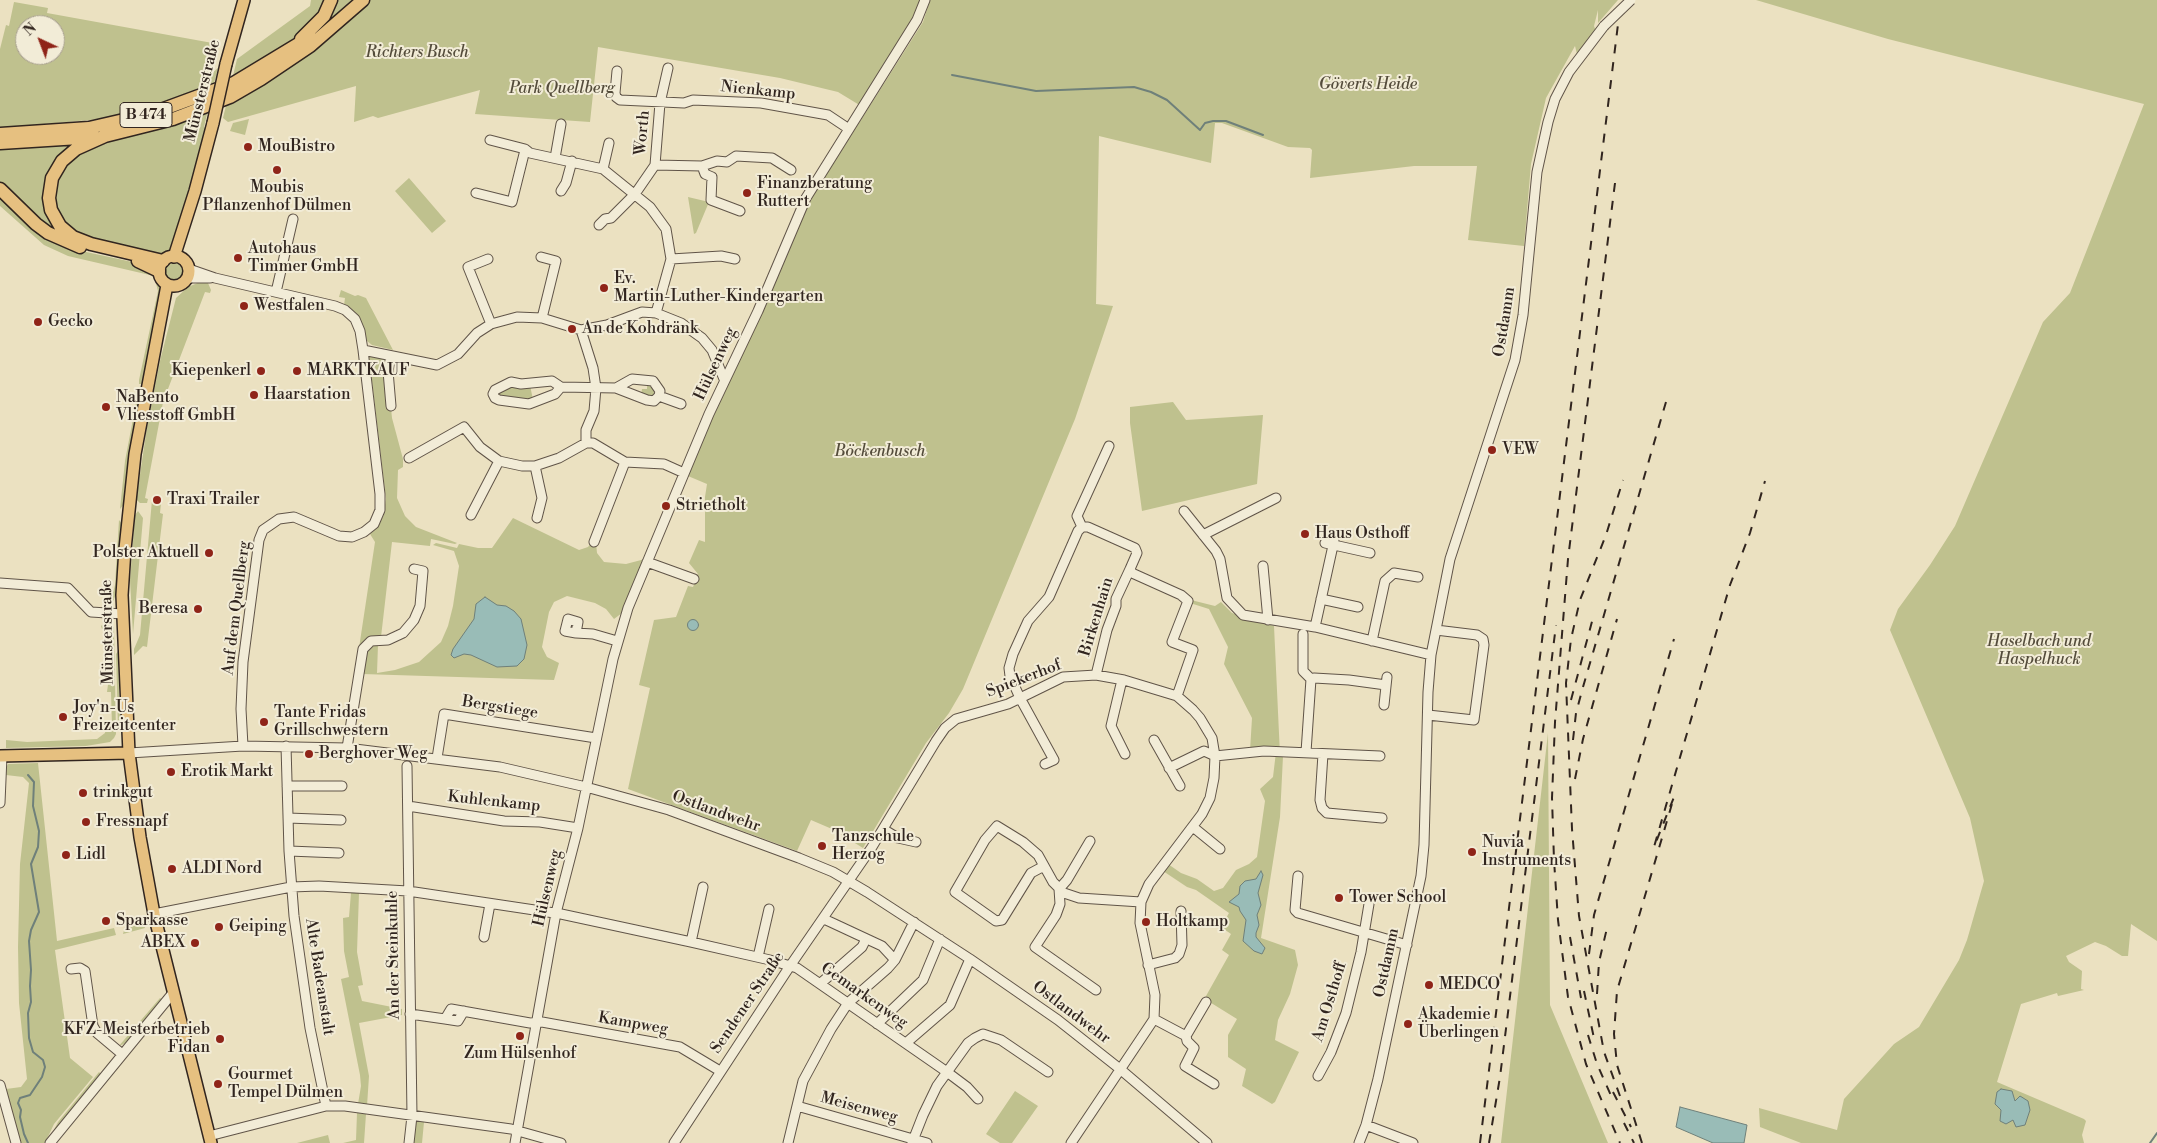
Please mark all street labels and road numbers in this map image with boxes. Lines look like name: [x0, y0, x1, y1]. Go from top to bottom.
street label: Münsterstraße: [181, 38, 225, 144]
street label: Nienkamp: [720, 78, 796, 104]
road number: B 474: [120, 102, 172, 128]
street label: Worth: [631, 110, 655, 156]
street label: Ostdamm: [1490, 286, 1520, 358]
street label: Hülsenweg: [691, 324, 741, 404]
street label: Auf dem Quellberg: [219, 540, 255, 676]
street label: Birkenhain: [1076, 575, 1118, 659]
street label: Münsterstraße: [97, 579, 119, 685]
street label: Spiekerhof: [984, 656, 1064, 702]
street label: Bergstiege: [461, 693, 539, 723]
street label: Ostlandwehr: [669, 787, 763, 837]
street label: Kuhlenkamp: [447, 788, 541, 816]
street label: Hülsenweg: [530, 848, 566, 928]
street label: An der Steinkuhle: [383, 890, 405, 1020]
street label: Alte Badeanstalt: [300, 917, 338, 1037]
street label: Ostdamm: [1370, 927, 1404, 999]
street label: Sendener Straße: [707, 948, 789, 1058]
street label: Gemarkenweg: [817, 959, 911, 1033]
street label: Am Osthoff: [1309, 960, 1351, 1044]
street label: Ostlandwehr: [1028, 977, 1114, 1049]
street label: Kampweg: [596, 1008, 670, 1040]
street label: Meisenweg: [818, 1088, 900, 1128]

